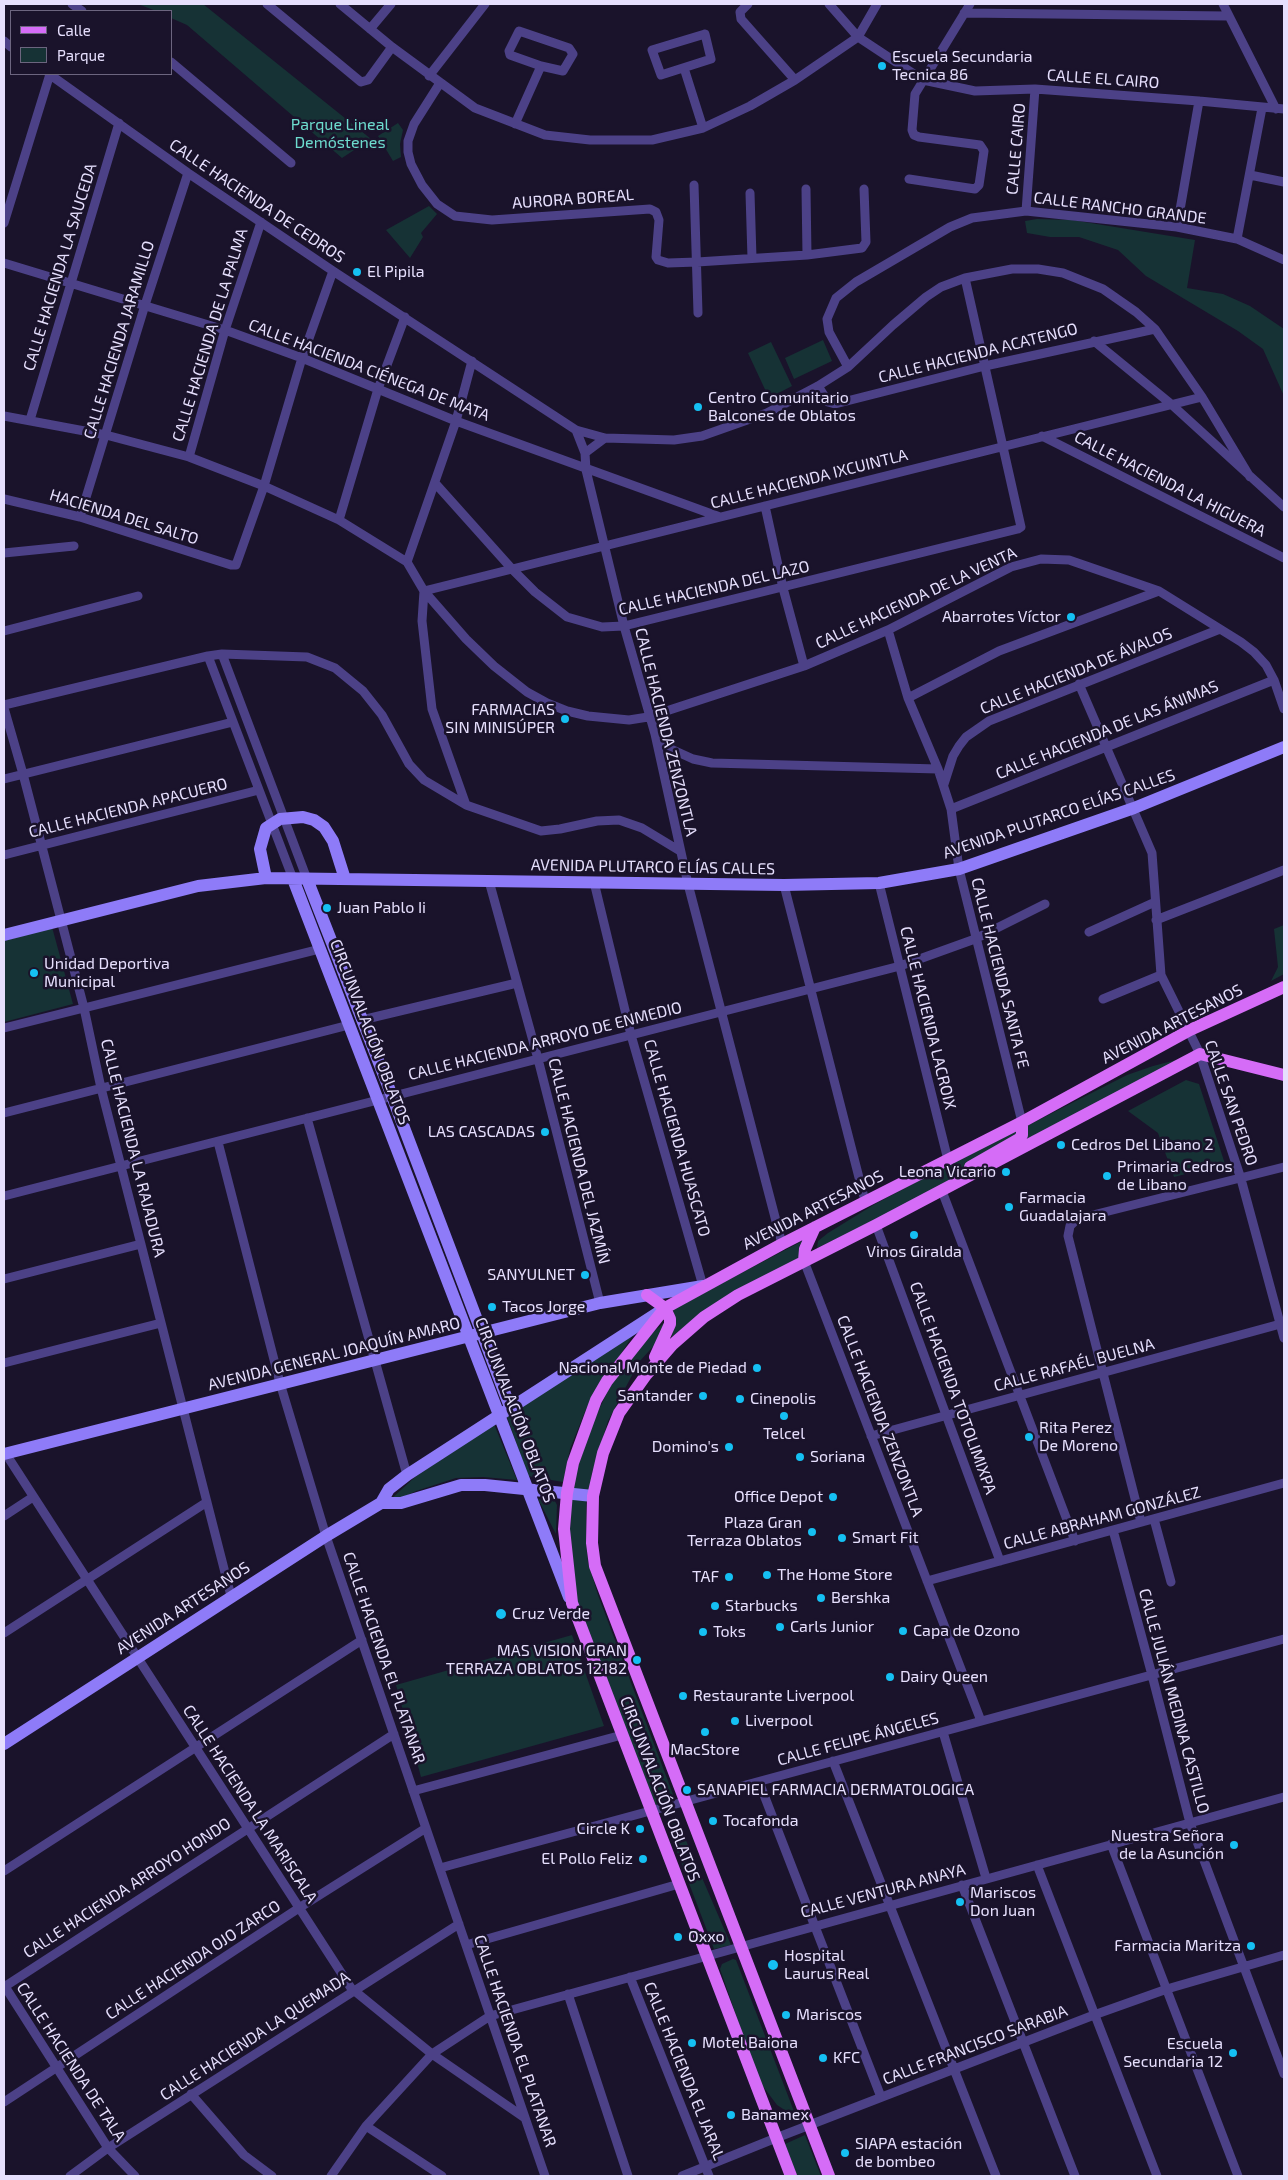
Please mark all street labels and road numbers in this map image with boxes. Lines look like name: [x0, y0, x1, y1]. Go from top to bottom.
street label: CALLE EL CAIRO: [1046, 65, 1160, 93]
street label: CALLE CAIRO: [1002, 102, 1030, 196]
street label: CALLE HACIENDA DE CEDROS: [166, 135, 348, 267]
street label: CALLE HACIENDA LA SAUCEDA: [19, 161, 101, 373]
street label: AURORA BOREAL: [511, 185, 635, 213]
street label: CALLE RANCHO GRANDE: [1032, 188, 1208, 228]
street label: CALLE HACIENDA DE LA PALMA: [168, 226, 252, 444]
street label: CALLE HACIENDA JARAMILLO: [80, 238, 158, 442]
street label: CALLE HACIENDA CIÉNEGA DE MATA: [246, 315, 492, 425]
street label: CALLE HACIENDA ACATENGO: [876, 319, 1080, 387]
street label: CALLE HACIENDA LA HIGUERA: [1071, 427, 1269, 541]
street label: CALLE HACIENDA IXCUINTLA: [708, 445, 910, 513]
street label: HACIENDA DEL SALTO: [47, 485, 201, 549]
street label: CALLE HACIENDA DE LA VENTA: [813, 543, 1019, 653]
street label: CALLE HACIENDA DEL LAZO: [617, 557, 811, 619]
street label: CALLE HACIENDA DE ÁVALOS: [977, 624, 1175, 718]
street label: CALLE HACIENDA ZENZONTLA: [631, 626, 701, 838]
street label: CALLE HACIENDA DE LAS ÁNIMAS: [993, 676, 1221, 784]
street label: AVENIDA PLUTARCO ELÍAS CALLES: [940, 765, 1178, 863]
street label: CALLE HACIENDA APACUERO: [27, 774, 229, 842]
street label: AVENIDA PLUTARCO ELÍAS CALLES: [531, 855, 775, 879]
street label: CALLE HACIENDA SANTA FE: [967, 876, 1033, 1070]
street label: CALLE HACIENDA LACROIX: [896, 924, 960, 1112]
street label: CIRCUNVALACIÓN OBLATOS: [326, 937, 414, 1127]
street label: AVENIDA ARTESANOS: [1098, 980, 1246, 1068]
street label: CALLE HACIENDA ARROYO DE ENMEDIO: [406, 998, 684, 1084]
street label: CALLE HACIENDA LA RAJADURA: [97, 1037, 169, 1259]
street label: CALLE HACIENDA HUASCATO: [640, 1037, 714, 1239]
street label: CALLE SAN PEDRO: [1201, 1038, 1261, 1168]
street label: CALLE HACIENDA DEL JAZMÍN: [544, 1056, 614, 1266]
street label: AVENIDA ARTESANOS: [739, 1166, 887, 1254]
street label: CALLE HACIENDA TOTOLIMIXPA: [906, 1279, 1000, 1497]
street label: AVENIDA GENERAL JOAQUÍN AMARO: [206, 1313, 462, 1395]
street label: CALLE HACIENDA ZENZONTLA: [833, 1313, 927, 1519]
street label: CIRCUNVALACIÓN OBLATOS: [471, 1315, 559, 1505]
street label: CALLE RAFAÉL BUELNA: [992, 1334, 1156, 1396]
street label: CALLE ABRAHAM GONZÁLEZ: [1001, 1482, 1203, 1554]
street label: CALLE HACIENDA EL PLATANAR: [339, 1549, 429, 1767]
street label: AVENIDA ARTESANOS: [113, 1558, 253, 1658]
street label: CALLE JULIÁN MEDINA CASTILLO: [1135, 1586, 1213, 1816]
street label: CIRCUNVALACIÓN OBLATOS: [616, 1694, 704, 1884]
street label: CALLE HACIENDA LA MARISCALA: [179, 1701, 321, 1907]
street label: CALLE FELIPE ÁNGELES: [775, 1708, 941, 1770]
street label: CALLE HACIENDA ARROYO HONDO: [20, 1814, 234, 1962]
street label: CALLE VENTURA ANAYA: [798, 1860, 968, 1922]
street label: CALLE HACIENDA OJO ZARCO: [102, 1896, 284, 2024]
street label: CALLE HACIENDA EL PLATANAR: [470, 1932, 560, 2150]
street label: CALLE HACIENDA LA QUEMADA: [156, 1967, 354, 2105]
street label: CALLE HACIENDA DE TALA: [12, 1979, 130, 2145]
street label: CALLE HACIENDA EL JARAL: [639, 1979, 729, 2163]
street label: CALLE FRANCISCO SARABIA: [880, 2001, 1070, 2089]

